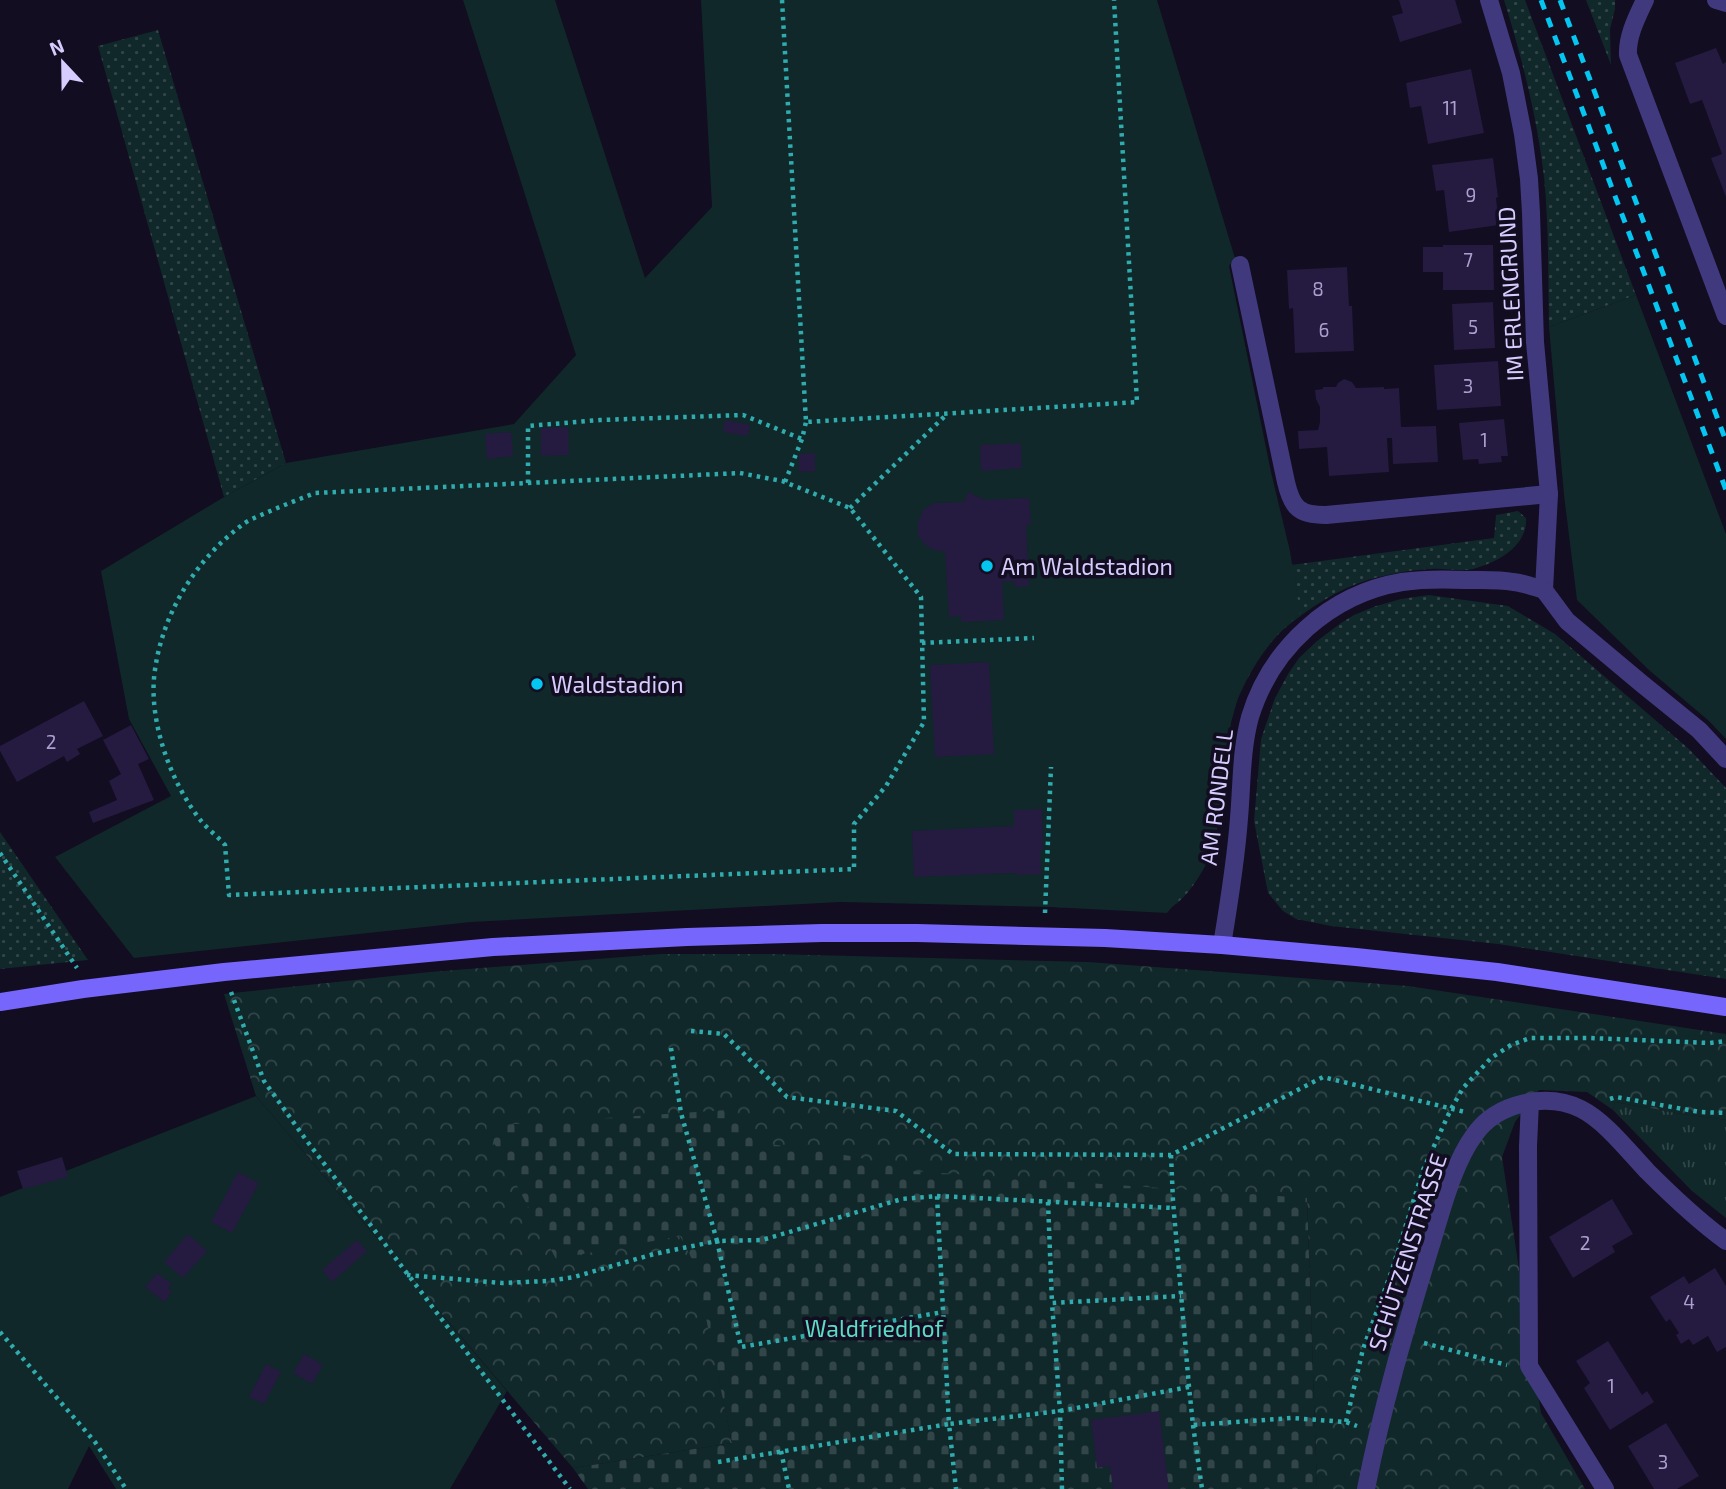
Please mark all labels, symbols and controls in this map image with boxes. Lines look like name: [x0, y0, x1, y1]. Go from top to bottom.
north arrow: [28, 28, 98, 98]
text: N: [46, 34, 67, 60]
house number: 11: [1442, 96, 1458, 119]
house number: 9: [1466, 183, 1476, 206]
street label: IM ERLENGRUND: [1491, 206, 1529, 382]
house number: 7: [1463, 248, 1473, 271]
house number: 8: [1312, 277, 1324, 300]
house number: 5: [1468, 315, 1478, 338]
house number: 6: [1319, 318, 1329, 341]
house number: 3: [1463, 374, 1473, 397]
house number: 1: [1480, 428, 1488, 451]
place label: Am Waldstadion: [1001, 552, 1173, 580]
marker: Am Waldstadion: [979, 558, 995, 574]
place label: Waldstadion: [551, 670, 684, 698]
marker: Waldstadion: [529, 676, 545, 692]
street label: AM RONDELL: [1194, 727, 1238, 867]
house number: 2: [46, 730, 56, 753]
street label: SCHÜTZENSTRASSE: [1362, 1150, 1452, 1354]
house number: 2: [1580, 1231, 1590, 1254]
house number: 4: [1683, 1290, 1695, 1313]
park label: Waldfriedhof: [805, 1314, 945, 1342]
house number: 1: [1607, 1374, 1615, 1397]
house number: 3: [1658, 1450, 1668, 1473]

